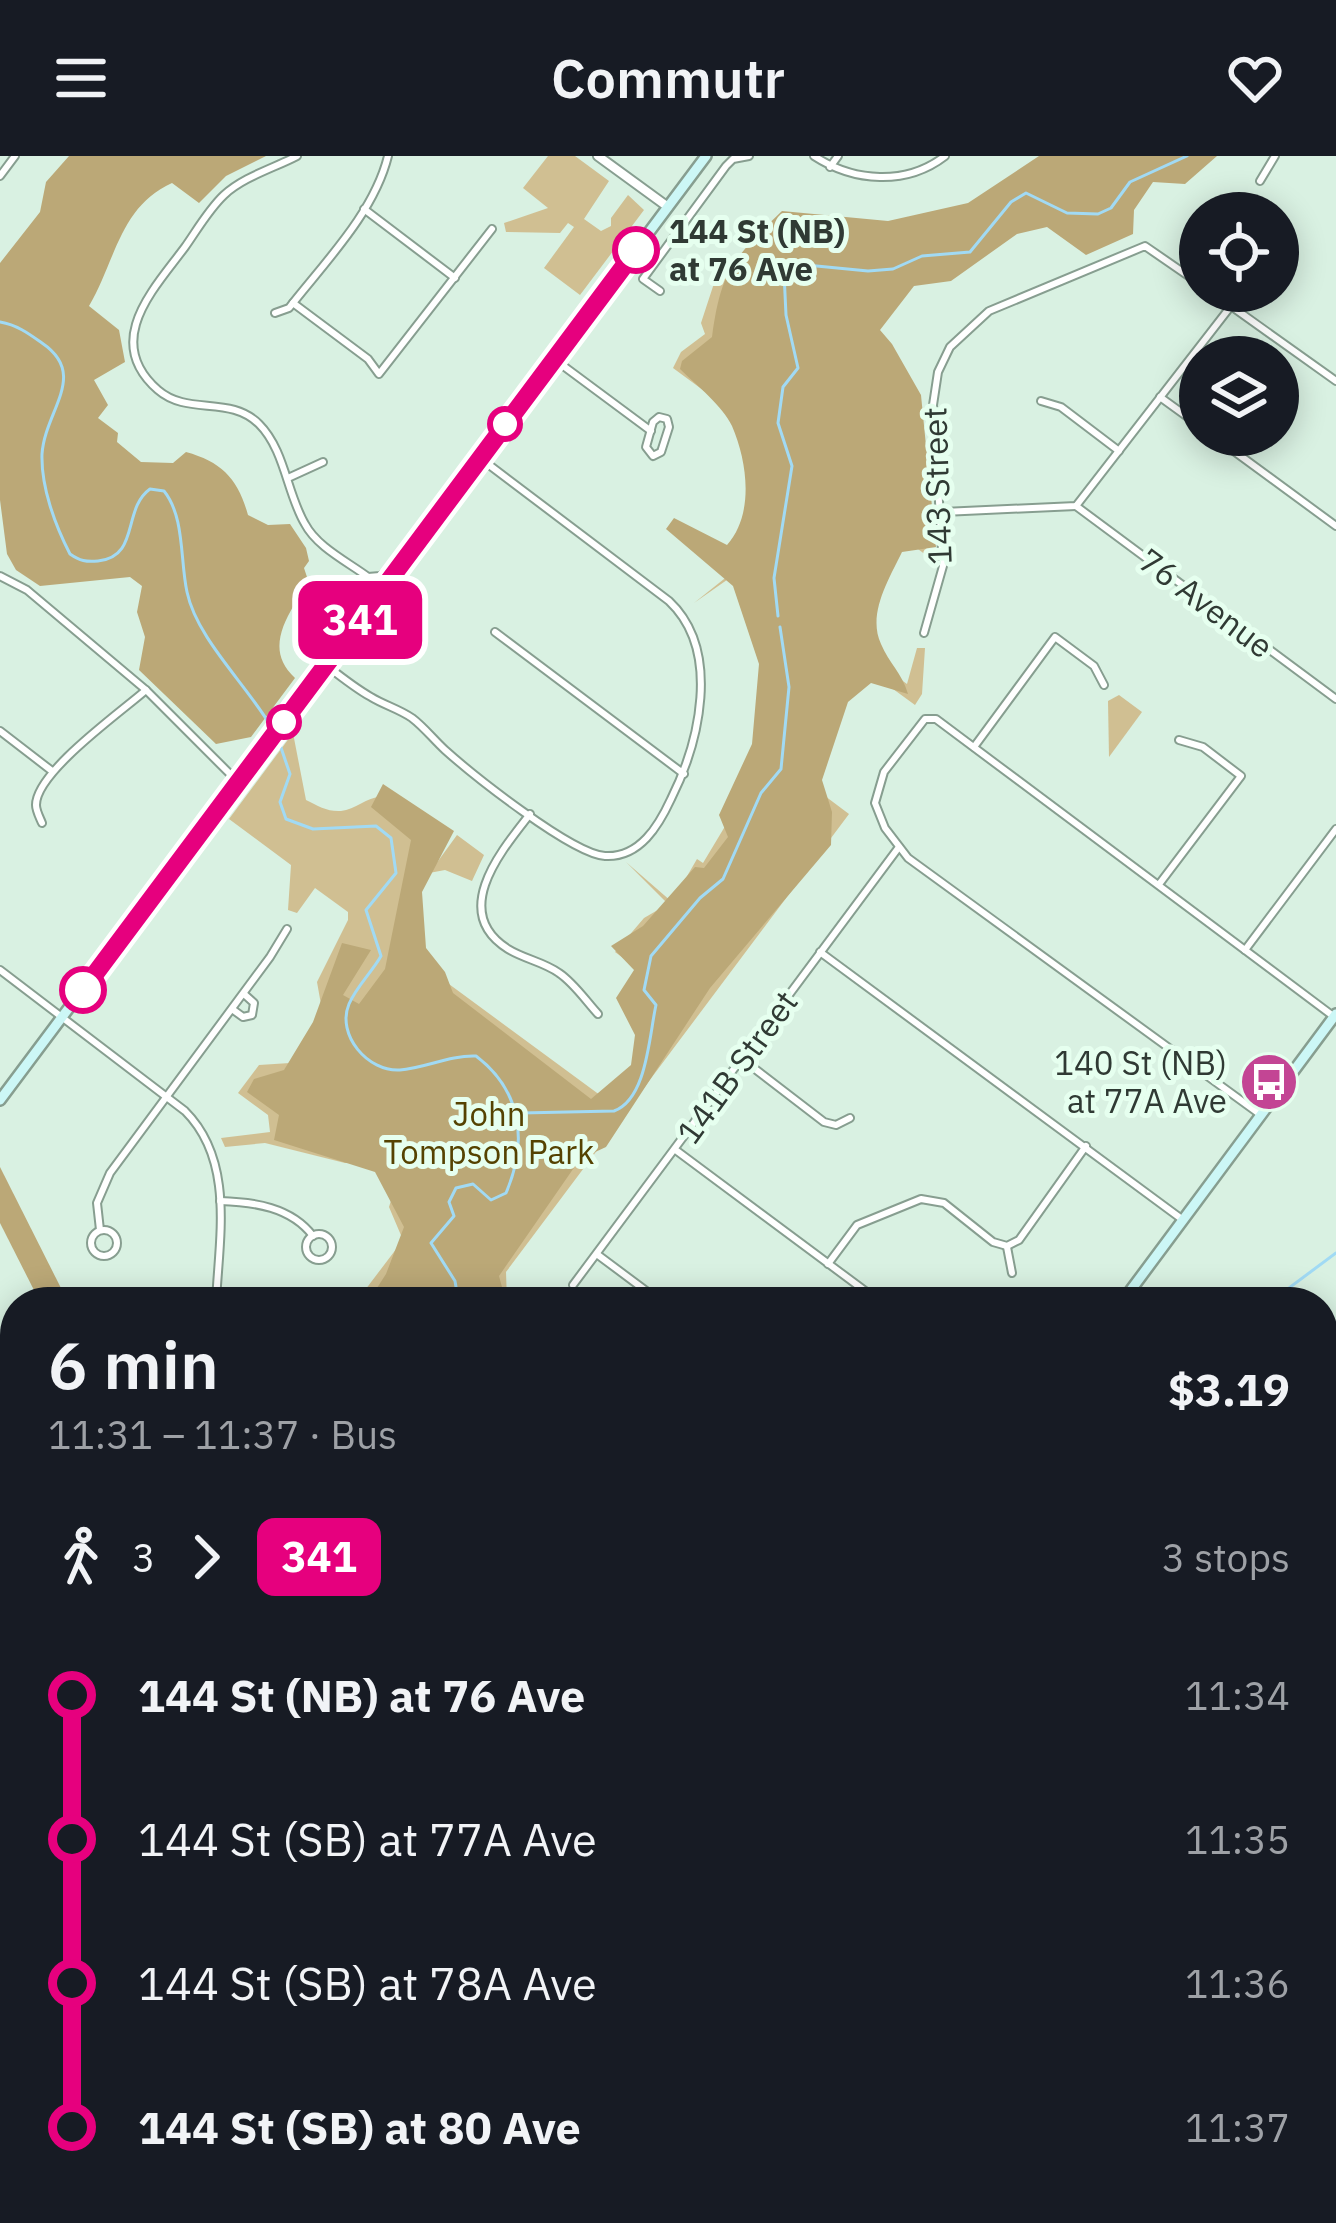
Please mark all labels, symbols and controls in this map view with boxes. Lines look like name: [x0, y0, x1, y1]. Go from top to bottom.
text: Commutr: [551, 43, 785, 113]
icon: menu: [48, 45, 114, 111]
icon: heart: [1222, 45, 1288, 111]
map controls: [1179, 192, 1299, 456]
button: locate: [1179, 192, 1299, 312]
place label: 144 St (NB) at 76 Ave: [669, 209, 845, 290]
marker: 144 St (NB) at 76 Ave: [614, 228, 658, 272]
button: layers: [1179, 336, 1299, 456]
street label: 143 Street: [912, 406, 961, 566]
unlabelled marker: [489, 408, 521, 440]
street label: 76 Avenue: [1130, 538, 1282, 667]
line badge: 341: [291, 581, 429, 659]
text: 341: [322, 592, 398, 647]
unlabelled marker: [268, 706, 300, 738]
unlabelled marker: [61, 968, 105, 1012]
street label: 141B Street: [667, 982, 807, 1152]
place label: 140 St (NB) at 77A Ave: [1054, 1041, 1227, 1122]
bus stop icon: 140 St (NB) at 77A Ave: [1238, 1051, 1300, 1113]
park label: John Tompson Park: [383, 1092, 595, 1173]
text: 6 min: [48, 1321, 219, 1407]
text: $3.19: [1168, 1360, 1290, 1418]
text: 11:31 – 11:37 · Bus: [48, 1409, 397, 1460]
icon: walk: [48, 1524, 114, 1590]
icon: forward: [173, 1524, 239, 1590]
text: 341: [281, 1529, 357, 1584]
text: 3: [132, 1532, 155, 1583]
text: 3 stops: [1162, 1532, 1290, 1583]
text: 144 St (NB) at 76 Ave: [138, 1666, 585, 1724]
text: 11:34: [1185, 1670, 1290, 1721]
text: 144 St (SB) at 77A Ave: [138, 1810, 597, 1868]
text: 11:35: [1185, 1814, 1290, 1865]
text: 144 St (SB) at 78A Ave: [138, 1954, 597, 2012]
text: 11:36: [1185, 1958, 1290, 2009]
text: 144 St (SB) at 80 Ave: [138, 2098, 581, 2156]
text: 11:37: [1185, 2102, 1290, 2153]

